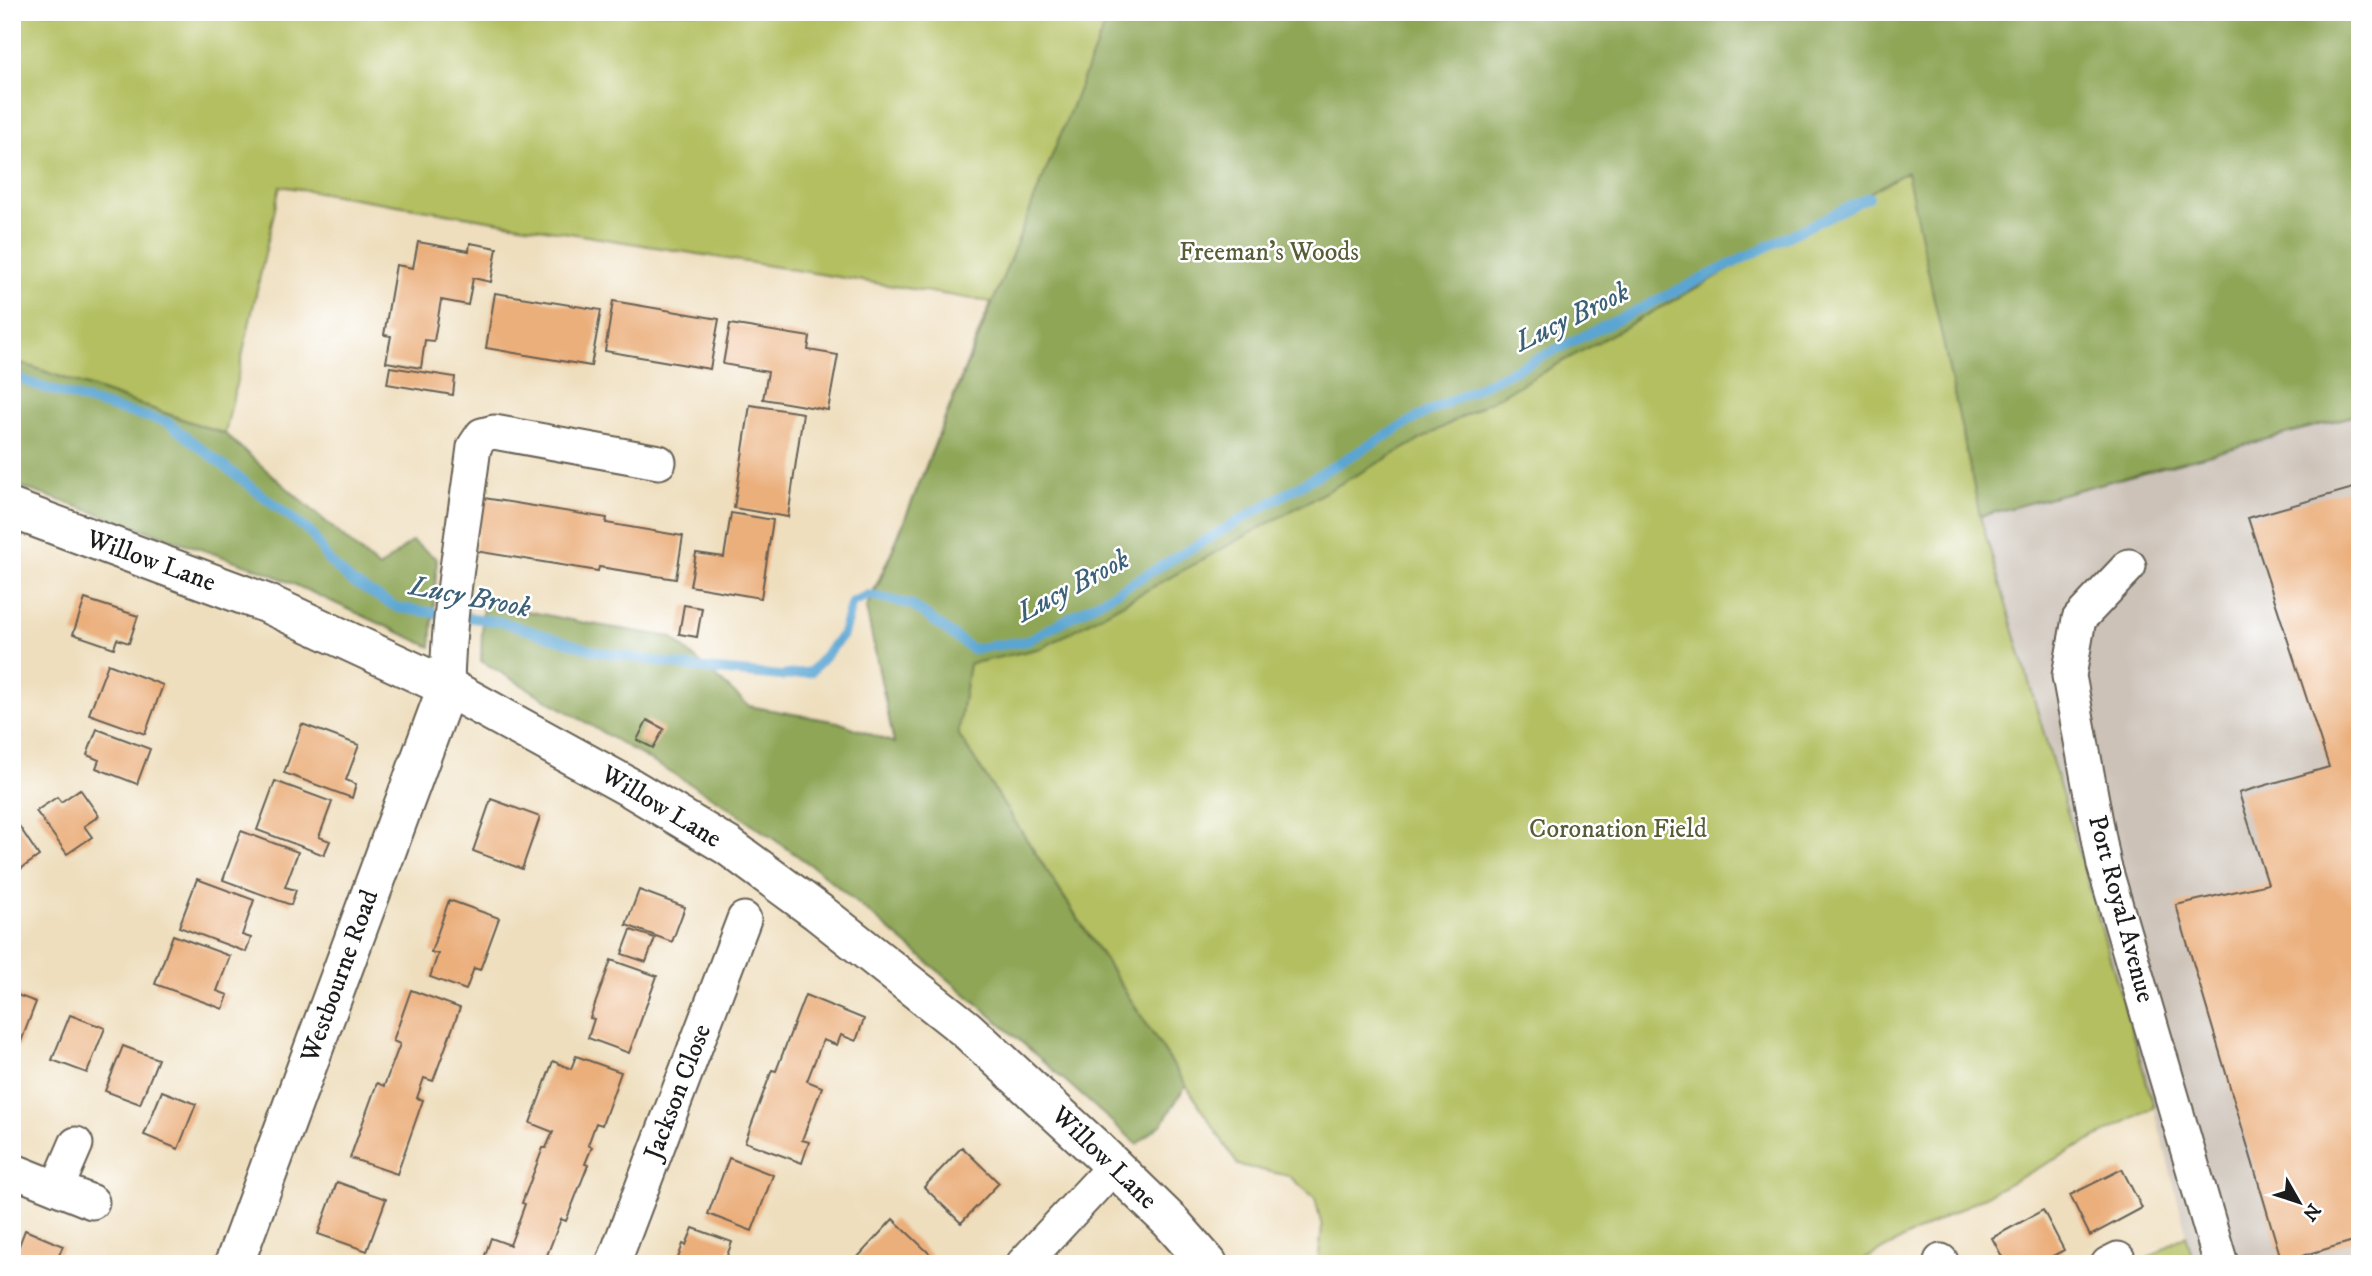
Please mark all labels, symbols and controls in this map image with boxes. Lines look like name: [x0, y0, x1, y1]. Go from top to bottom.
park label: Freeman's Woods: [1179, 236, 1359, 269]
water label: Lucy Brook: [1507, 274, 1635, 361]
street label: Willow Lane: [81, 522, 220, 600]
water label: Lucy Brook: [1009, 542, 1136, 631]
water label: Lucy Brook: [404, 568, 534, 626]
street label: Willow Lane: [594, 758, 727, 856]
street label: Port Royal Avenue: [2080, 812, 2162, 1006]
park label: Coronation Field: [1529, 813, 1707, 846]
street label: Westbourne Road: [293, 885, 386, 1068]
street label: Jackson Close: [636, 1020, 719, 1166]
street label: Willow Lane: [1043, 1099, 1164, 1217]
north arrow: [2264, 1168, 2334, 1238]
text: N: [2297, 1198, 2325, 1225]

